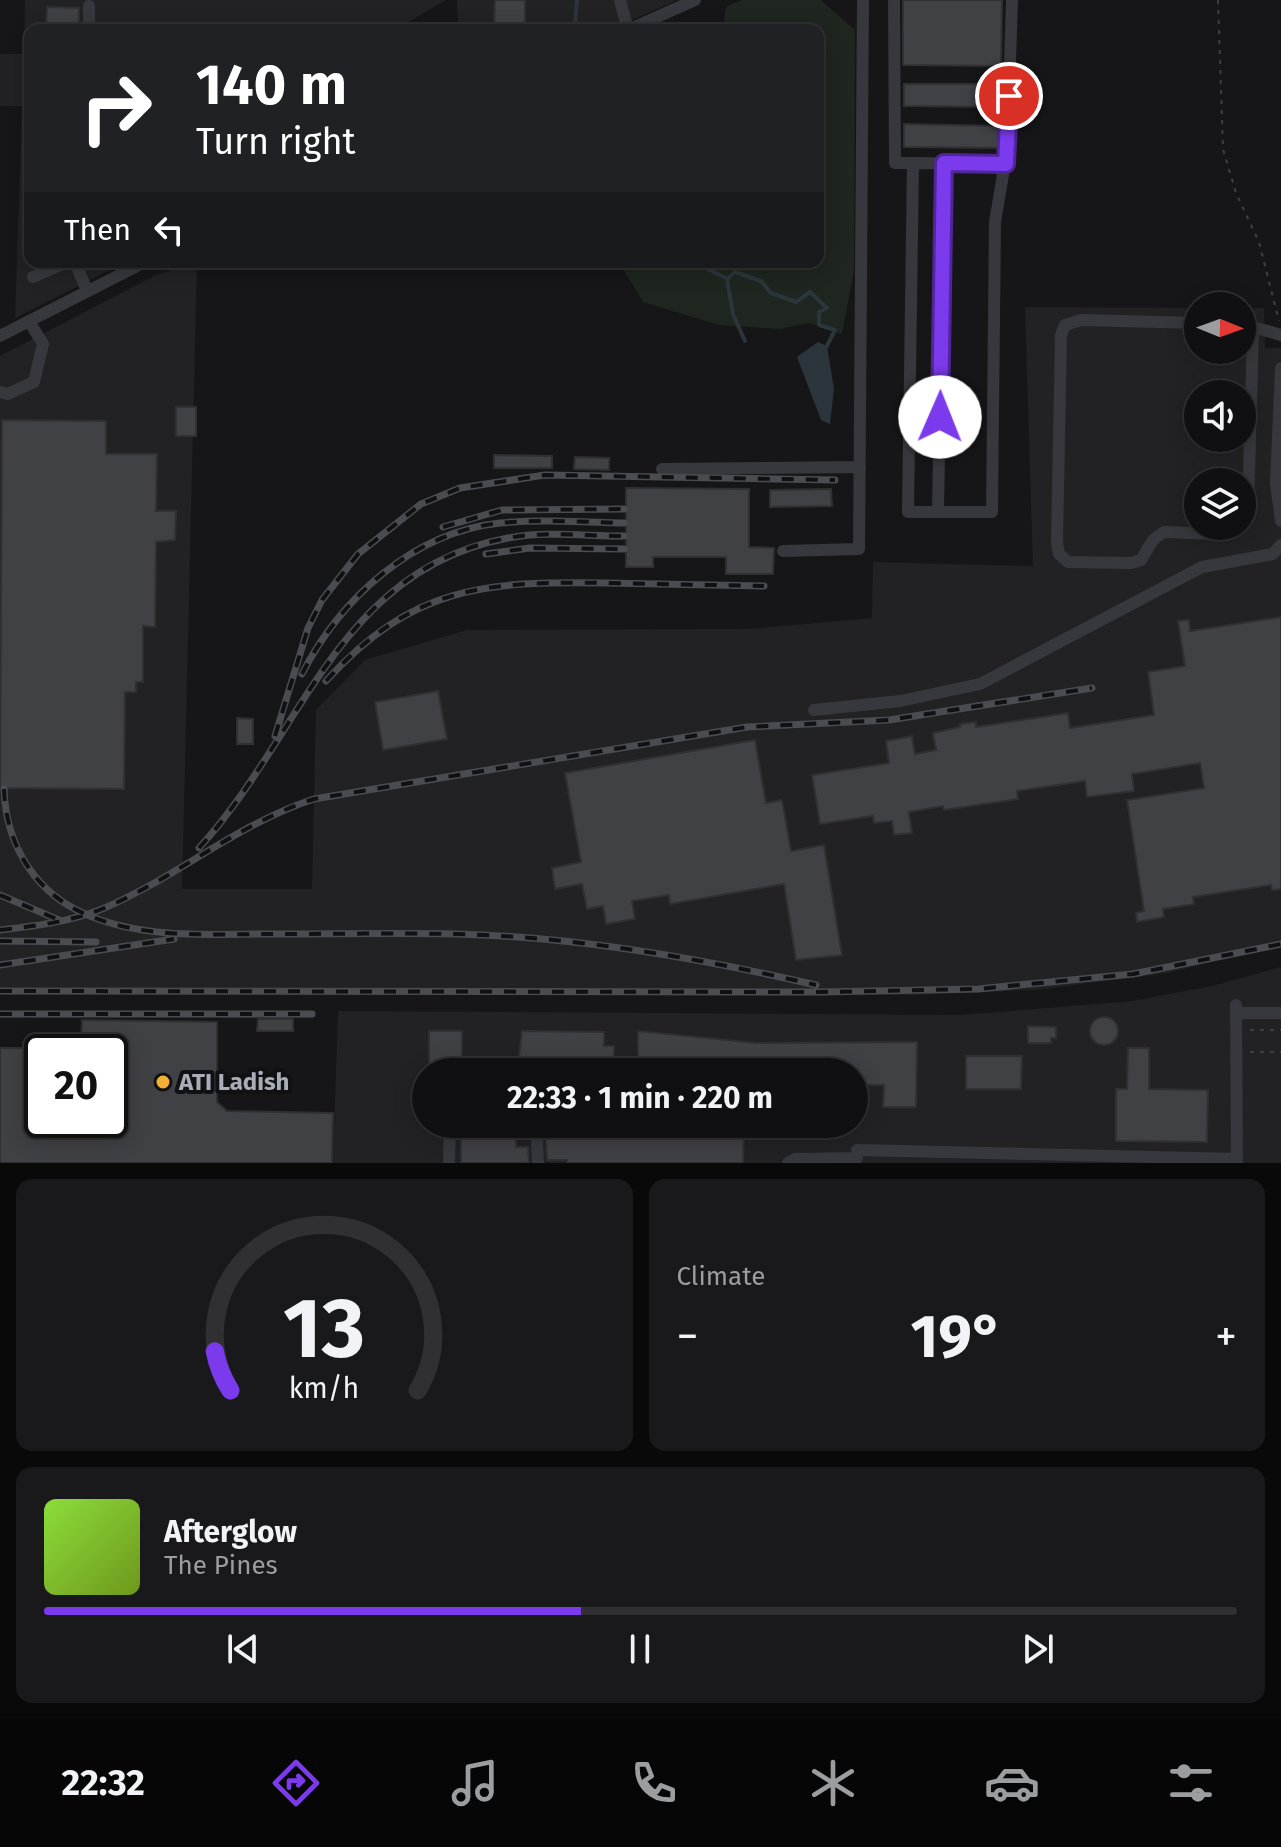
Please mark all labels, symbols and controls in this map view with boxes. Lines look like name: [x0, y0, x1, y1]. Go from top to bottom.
text: 140 m: [196, 52, 347, 119]
icon: right: [64, 56, 168, 160]
pin: [975, 62, 1043, 130]
icon: arrive: [987, 74, 1031, 118]
text: Turn right: [196, 120, 356, 164]
icon: left: [147, 208, 191, 252]
text: Then: [64, 212, 131, 248]
north arrow: [1184, 292, 1256, 364]
map controls: [1184, 292, 1256, 540]
position arrow: [898, 375, 982, 459]
button: sound: [1184, 380, 1256, 452]
button: layers: [1184, 468, 1256, 540]
speed limit sign: 20: [24, 1034, 128, 1138]
place label: ATI Ladish: [178, 1068, 289, 1096]
marker: ATI Ladish: [154, 1073, 172, 1091]
text: 22:33 · 1 min · 220 m: [507, 1080, 773, 1116]
text: Climate: [677, 1261, 765, 1292]
text: 13: [283, 1279, 365, 1379]
text: 19°: [910, 1301, 1003, 1373]
text: −: [677, 1310, 699, 1363]
text: +: [1215, 1310, 1237, 1363]
text: km/h: [289, 1371, 360, 1406]
text: Afterglow: [164, 1514, 297, 1550]
text: The Pines: [164, 1550, 278, 1581]
icon: previous: [221, 1627, 265, 1671]
icon: pause: [618, 1627, 662, 1671]
icon: next: [1016, 1627, 1060, 1671]
icon: directions: [268, 1755, 324, 1811]
icon: music: [447, 1755, 503, 1811]
icon: phone: [626, 1755, 682, 1811]
icon: climate: [805, 1755, 861, 1811]
icon: car: [984, 1755, 1040, 1811]
icon: filters: [1163, 1755, 1219, 1811]
text: 22:32: [62, 1761, 145, 1805]

